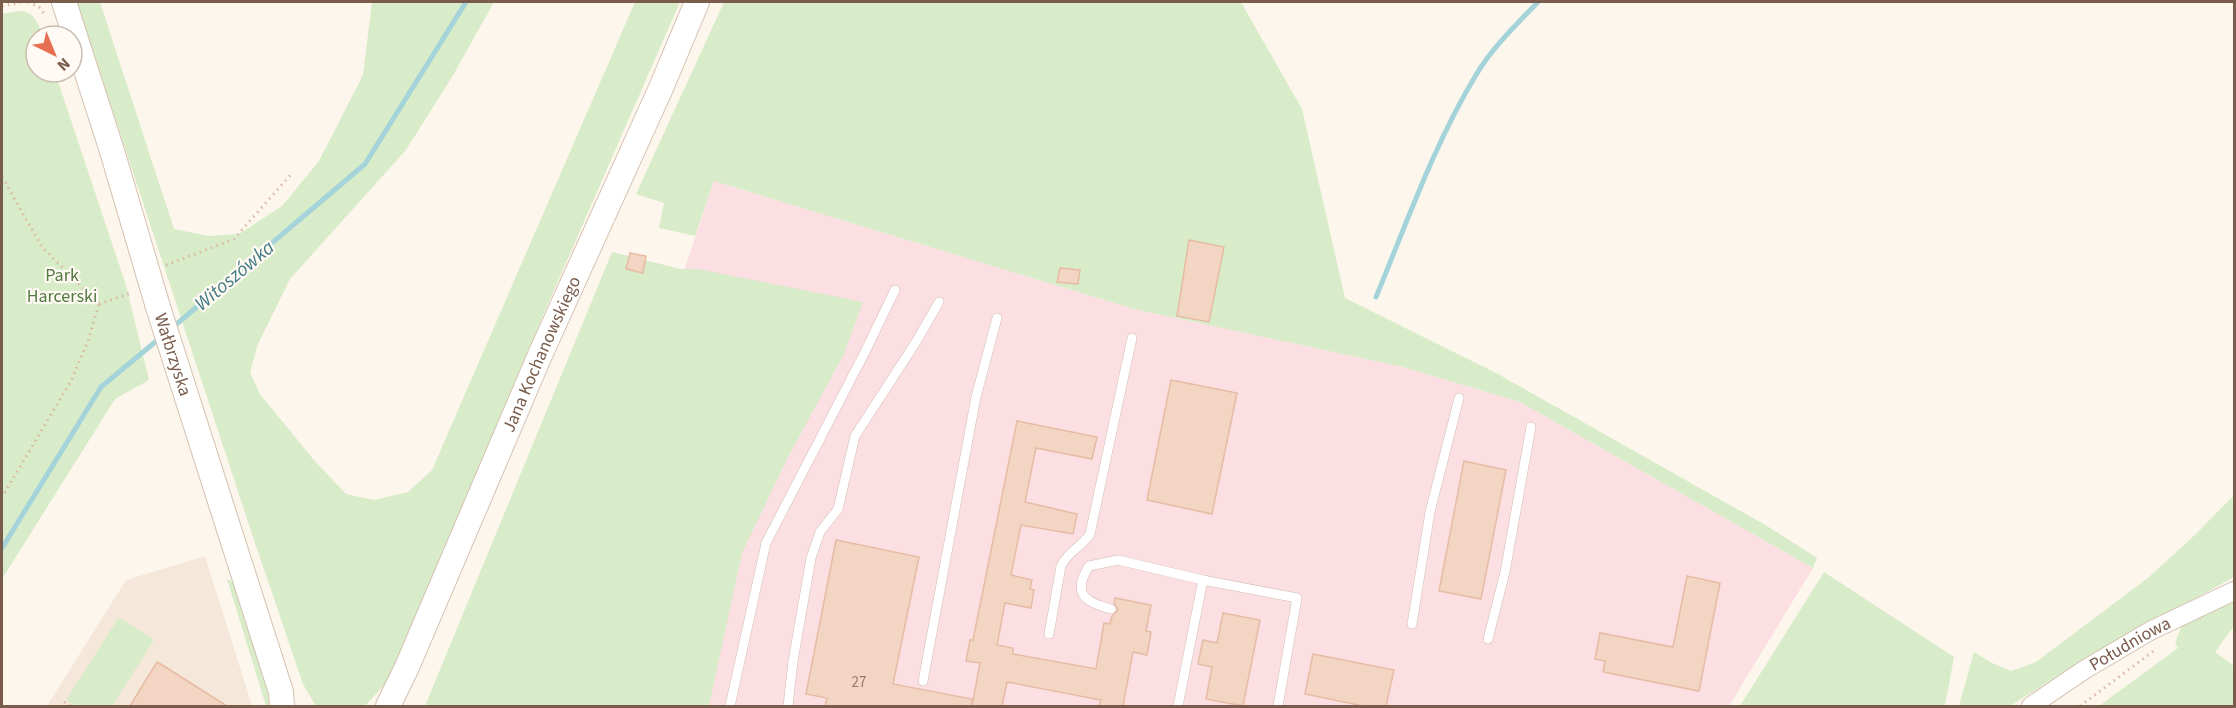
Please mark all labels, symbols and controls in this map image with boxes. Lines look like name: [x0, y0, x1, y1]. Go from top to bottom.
north arrow: [24, 24, 84, 84]
text: N: [52, 53, 75, 76]
water label: Witoszówka: [189, 234, 281, 318]
park label: Park Harcerski: [27, 263, 97, 309]
street label: Jana Kochanowskiego: [497, 272, 587, 436]
street label: Wałbrzyska: [148, 310, 198, 399]
street label: Południowa: [2084, 611, 2175, 677]
house number: 27: [852, 672, 866, 693]

